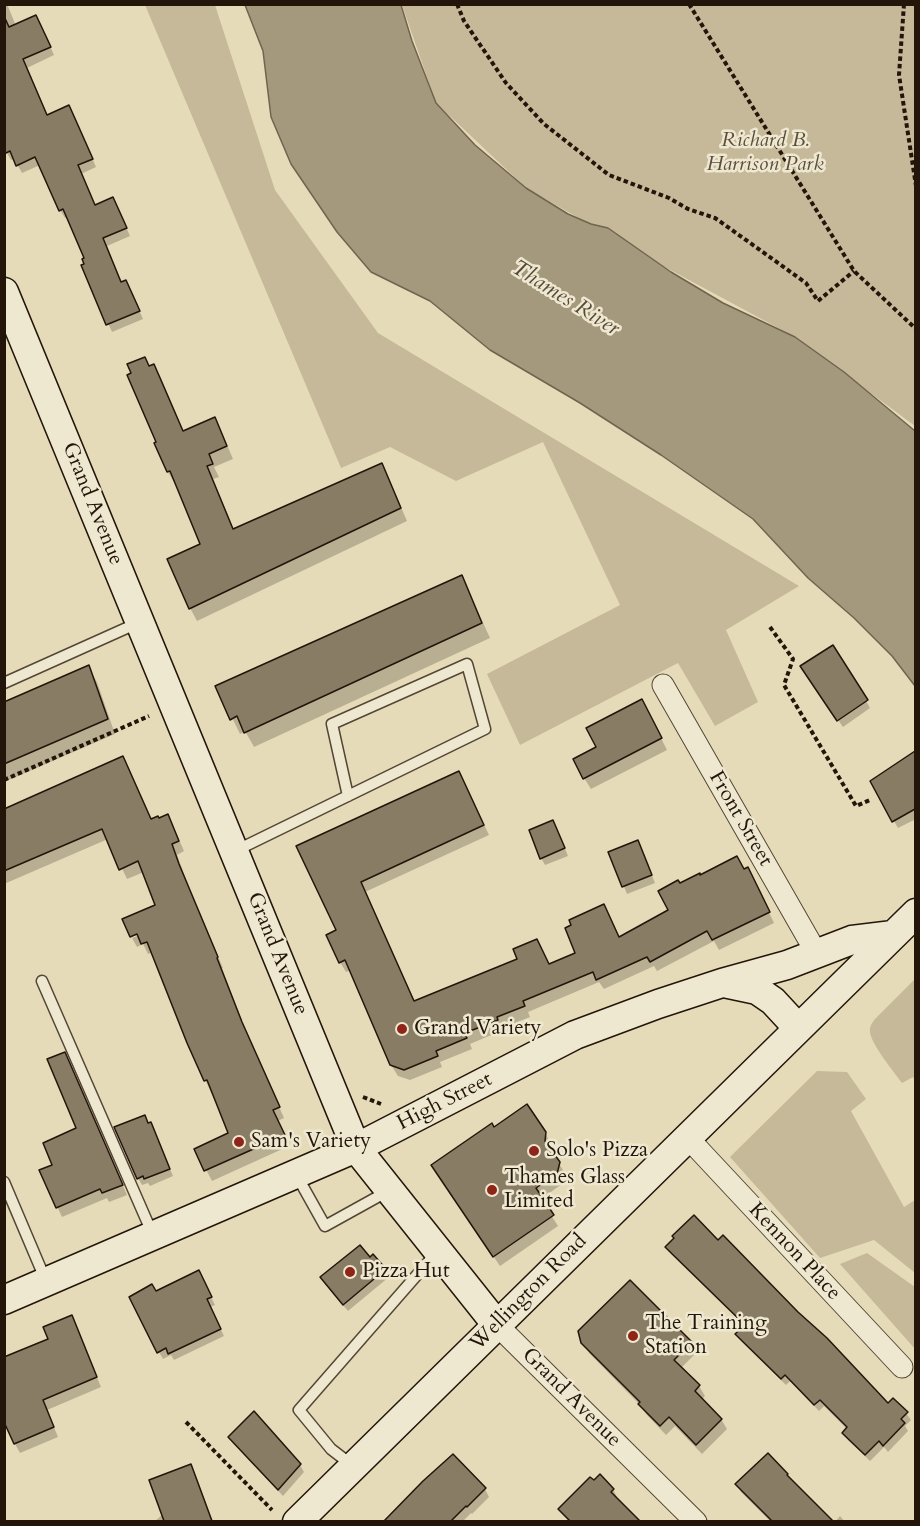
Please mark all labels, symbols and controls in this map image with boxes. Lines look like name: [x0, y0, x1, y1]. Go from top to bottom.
park label: Richard B. Harrison Park: [706, 128, 824, 178]
water label: Thames River: [506, 255, 624, 343]
street label: Grand Avenue: [56, 439, 128, 569]
street label: Front Street: [703, 767, 777, 871]
street label: Grand Avenue: [241, 889, 313, 1019]
place label: Grand Variety: [414, 1016, 541, 1042]
marker: Grand Variety: [395, 1022, 409, 1036]
street label: High Street: [393, 1067, 497, 1137]
place label: Sam's Variety: [251, 1129, 371, 1155]
marker: Sam's Variety: [232, 1135, 246, 1149]
place label: Solo's Pizza: [546, 1138, 648, 1164]
marker: Solo's Pizza: [527, 1144, 541, 1158]
place label: Thames Glass Limited: [504, 1165, 625, 1215]
marker: Thames Glass Limited: [485, 1183, 499, 1197]
street label: Kennon Place: [743, 1198, 845, 1306]
street label: Wellington Road: [465, 1229, 593, 1357]
place label: Pizza Hut: [362, 1259, 450, 1285]
marker: Pizza Hut: [343, 1265, 357, 1279]
place label: The Training Station: [645, 1311, 767, 1361]
marker: The Training Station: [626, 1329, 640, 1343]
street label: Grand Avenue: [516, 1343, 626, 1453]

